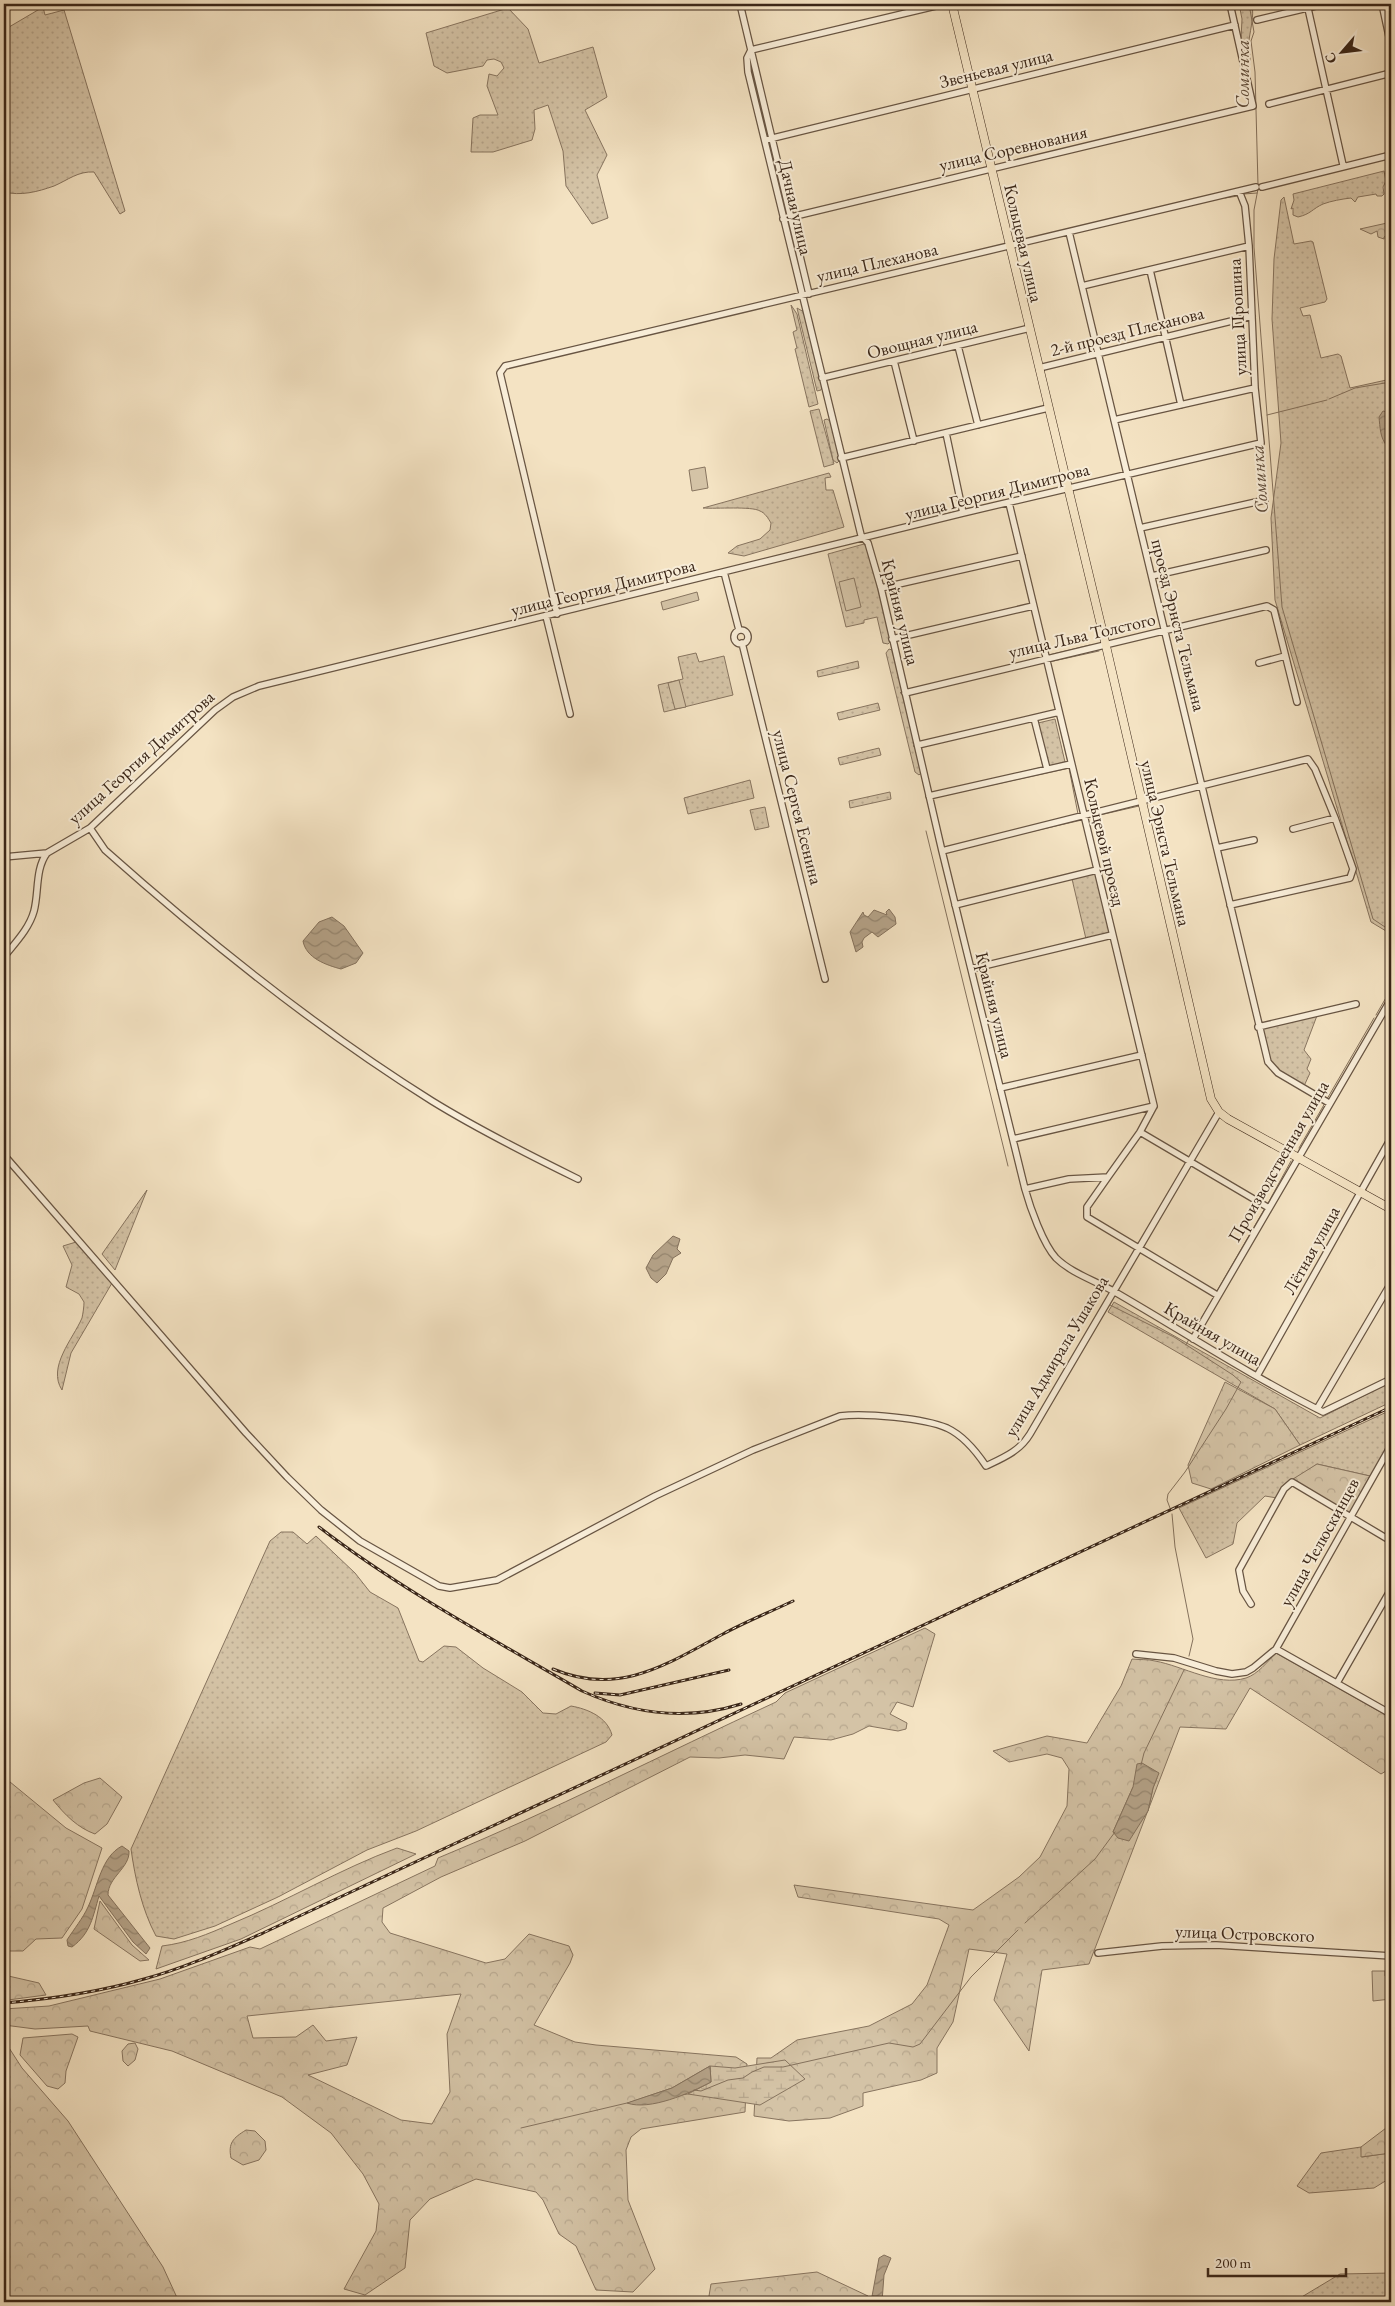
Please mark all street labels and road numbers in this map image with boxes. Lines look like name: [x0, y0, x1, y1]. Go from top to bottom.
street label: Звеньевая улица: [937, 43, 1056, 93]
street label: улица Соревнования: [937, 120, 1089, 176]
street label: Дачная улица: [774, 157, 818, 258]
street label: Кольцевая улица: [999, 182, 1049, 305]
street label: улица Плеханова: [814, 237, 941, 287]
street label: улица Прошина: [1222, 257, 1252, 376]
street label: 2-й проезд Плеханова: [1048, 301, 1207, 361]
street label: Овощная улица: [864, 314, 980, 364]
street label: улица Георгия Димитрова: [902, 457, 1092, 525]
street label: проезд Эрнста Тельмана: [1146, 536, 1212, 714]
street label: улица Георгия Димитрова: [508, 553, 698, 621]
street label: Крайняя улица: [877, 556, 925, 668]
street label: улица Льва Толстого: [1006, 607, 1158, 663]
street label: улица Георгия Димитрова: [63, 685, 220, 829]
street label: улица Сергея Есенина: [768, 727, 829, 888]
street label: улица Эрнста Тельмана: [1136, 758, 1196, 929]
street label: Кольцевой проезд: [1079, 776, 1131, 908]
street label: Крайняя улица: [971, 949, 1019, 1061]
street label: Производственная улица: [1222, 1075, 1334, 1246]
street label: Лётная улица: [1277, 1201, 1345, 1298]
street label: улица Адмирала Ушакова: [999, 1270, 1114, 1441]
street label: Крайняя улица: [1160, 1296, 1267, 1371]
street label: улица Челюскинцев: [1274, 1473, 1364, 1610]
street label: улица Островского: [1175, 1919, 1315, 1947]

